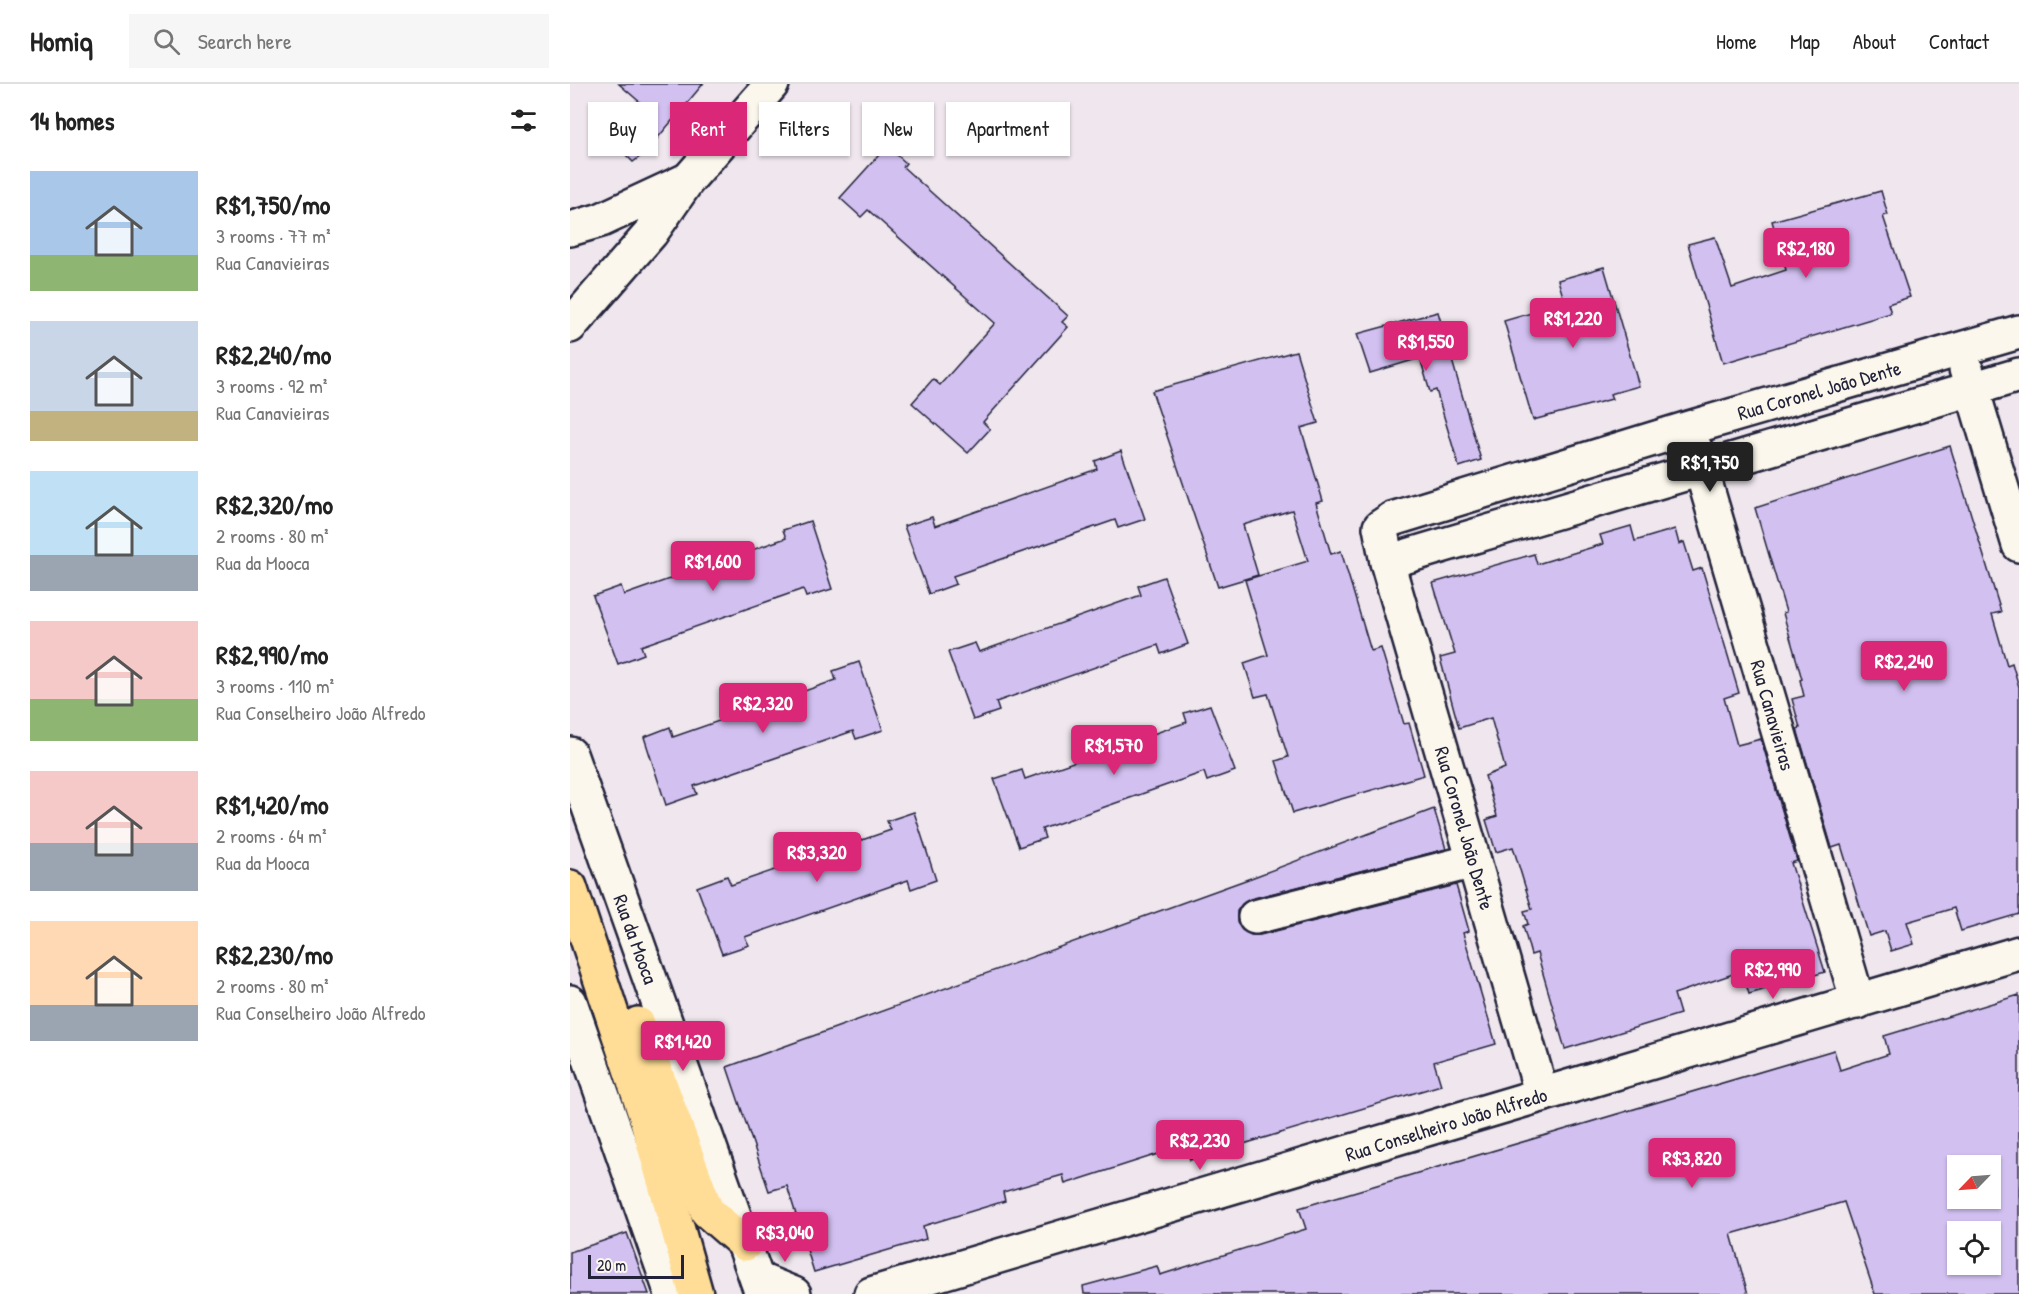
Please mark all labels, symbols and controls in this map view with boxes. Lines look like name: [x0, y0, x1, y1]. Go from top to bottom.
search box: [129, 14, 549, 68]
text: Homiq: [30, 22, 93, 60]
icon: search: [150, 25, 183, 58]
text: Search here: [198, 26, 292, 56]
text: Home: [1716, 27, 1757, 56]
text: Map: [1790, 27, 1820, 56]
text: About: [1853, 27, 1896, 56]
text: Contact: [1929, 27, 1989, 56]
chip: Buy: [588, 102, 658, 156]
chip: Rent: [670, 102, 747, 156]
chip: Filters: [759, 102, 850, 156]
chip: New: [862, 102, 934, 156]
chip: Apartment: [946, 102, 1070, 156]
text: 14 homes: [30, 103, 115, 138]
icon: filters: [507, 104, 540, 137]
text: R$1,750/mo: [216, 187, 330, 222]
icon: home: [78, 195, 150, 267]
text: 3 rooms · 77 m²: [216, 222, 330, 249]
pin: R$2,180: [1751, 228, 1861, 279]
text: R$2,180: [1777, 234, 1835, 261]
text: Rua Canavieiras: [216, 249, 329, 276]
pin: R$1,220: [1518, 298, 1628, 349]
text: R$1,220: [1544, 304, 1602, 331]
pin: R$1,550: [1371, 321, 1481, 372]
text: R$1,550: [1398, 327, 1454, 354]
text: R$2,240/mo: [216, 337, 331, 372]
icon: home: [78, 345, 150, 417]
street label: Rua Coronel João Dente: [1734, 354, 1904, 426]
text: 3 rooms · 92 m²: [216, 372, 327, 399]
text: Rua Canavieiras: [216, 399, 329, 426]
pin: R$1,750: [1655, 442, 1765, 493]
text: R$1,750: [1681, 448, 1739, 475]
text: R$2,320/mo: [216, 487, 333, 522]
icon: home: [78, 495, 150, 567]
text: 2 rooms · 80 m²: [216, 522, 329, 549]
pin: R$1,600: [658, 541, 768, 592]
text: R$1,600: [685, 547, 741, 574]
text: Rua da Mooca: [216, 549, 309, 576]
text: R$2,990/mo: [216, 637, 328, 672]
pin: R$2,240: [1849, 641, 1959, 692]
icon: home: [78, 645, 150, 717]
text: R$2,240: [1875, 647, 1933, 674]
street label: Rua Canavieiras: [1744, 657, 1802, 773]
text: 3 rooms · 110 m²: [216, 672, 334, 699]
pin: R$2,320: [708, 683, 818, 734]
text: R$2,320: [733, 689, 793, 716]
text: Rua Conselheiro João Alfredo: [216, 699, 426, 726]
pin: R$1,570: [1059, 725, 1169, 776]
text: R$1,570: [1085, 731, 1143, 758]
street label: Rua Coronel João Dente: [1429, 743, 1501, 913]
text: R$1,420/mo: [216, 787, 328, 822]
icon: home: [78, 795, 150, 867]
text: 2 rooms · 64 m²: [216, 822, 327, 849]
pin: R$3,320: [762, 832, 872, 883]
text: R$3,320: [787, 838, 847, 865]
text: Rua da Mooca: [216, 849, 309, 876]
street label: Rua da Mooca: [607, 891, 665, 988]
text: R$2,230/mo: [216, 937, 333, 972]
icon: home: [78, 945, 150, 1017]
pin: R$2,990: [1718, 949, 1828, 1000]
text: R$2,990: [1745, 955, 1801, 982]
text: 2 rooms · 80 m²: [216, 972, 329, 999]
text: Rua Conselheiro João Alfredo: [216, 999, 426, 1026]
pin: R$1,420: [628, 1021, 738, 1072]
text: R$1,420: [655, 1027, 711, 1054]
street label: Rua Conselheiro João Alfredo: [1342, 1080, 1550, 1168]
pin: R$2,230: [1145, 1120, 1255, 1171]
text: R$2,230: [1170, 1126, 1230, 1153]
pin: R$3,820: [1637, 1138, 1747, 1189]
text: R$3,820: [1662, 1144, 1722, 1171]
north arrow: [1947, 1155, 2001, 1209]
map controls: [1947, 1155, 2001, 1275]
pin: R$3,040: [730, 1212, 840, 1263]
text: R$3,040: [756, 1218, 814, 1245]
button: locate: [1947, 1221, 2001, 1275]
scale bar: [588, 1252, 684, 1280]
text: 20 m: [597, 1254, 626, 1276]

